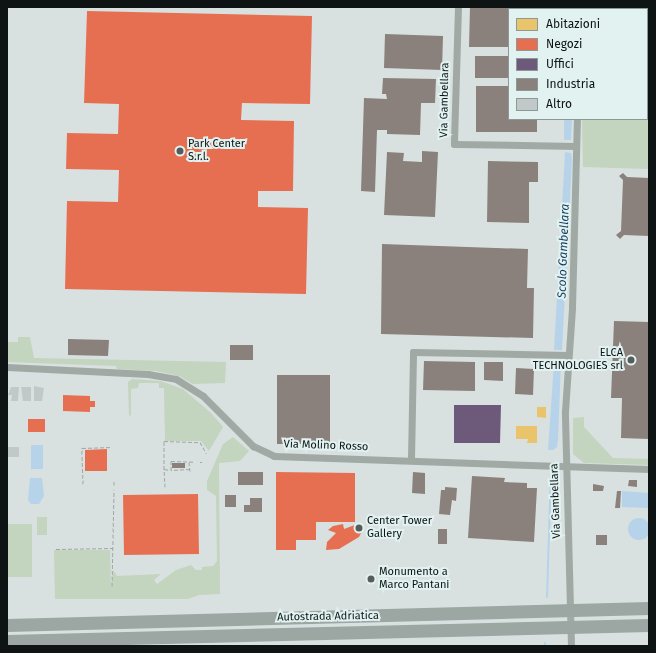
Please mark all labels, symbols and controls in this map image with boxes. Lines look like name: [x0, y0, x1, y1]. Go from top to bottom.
legend: [508, 8, 648, 120]
text: Abitazioni: [546, 17, 600, 31]
text: Negozi: [546, 37, 582, 51]
text: Uffici: [546, 57, 574, 71]
street label: Via Gambellara: [438, 62, 452, 138]
text: Industria: [546, 77, 595, 91]
text: Altro: [546, 97, 572, 111]
place label: Park Center S.r.l.: [188, 138, 245, 164]
marker: Park Center S.r.l.: [175, 146, 185, 156]
water label: Scolo Gambellara: [555, 203, 573, 299]
place label: ELCA TECHNOLOGIES srl: [533, 347, 623, 373]
marker: ELCA TECHNOLOGIES srl: [626, 355, 636, 365]
street label: Via Molino Rosso: [283, 438, 369, 454]
street label: Via Gambellara: [548, 463, 564, 539]
place label: Center Tower Gallery: [367, 515, 432, 541]
marker: Center Tower Gallery: [354, 523, 364, 533]
place label: Monumento a Marco Pantani: [379, 566, 449, 592]
marker: Monumento a Marco Pantani: [366, 574, 376, 584]
street label: Autostrada Adriatica: [277, 610, 379, 624]

